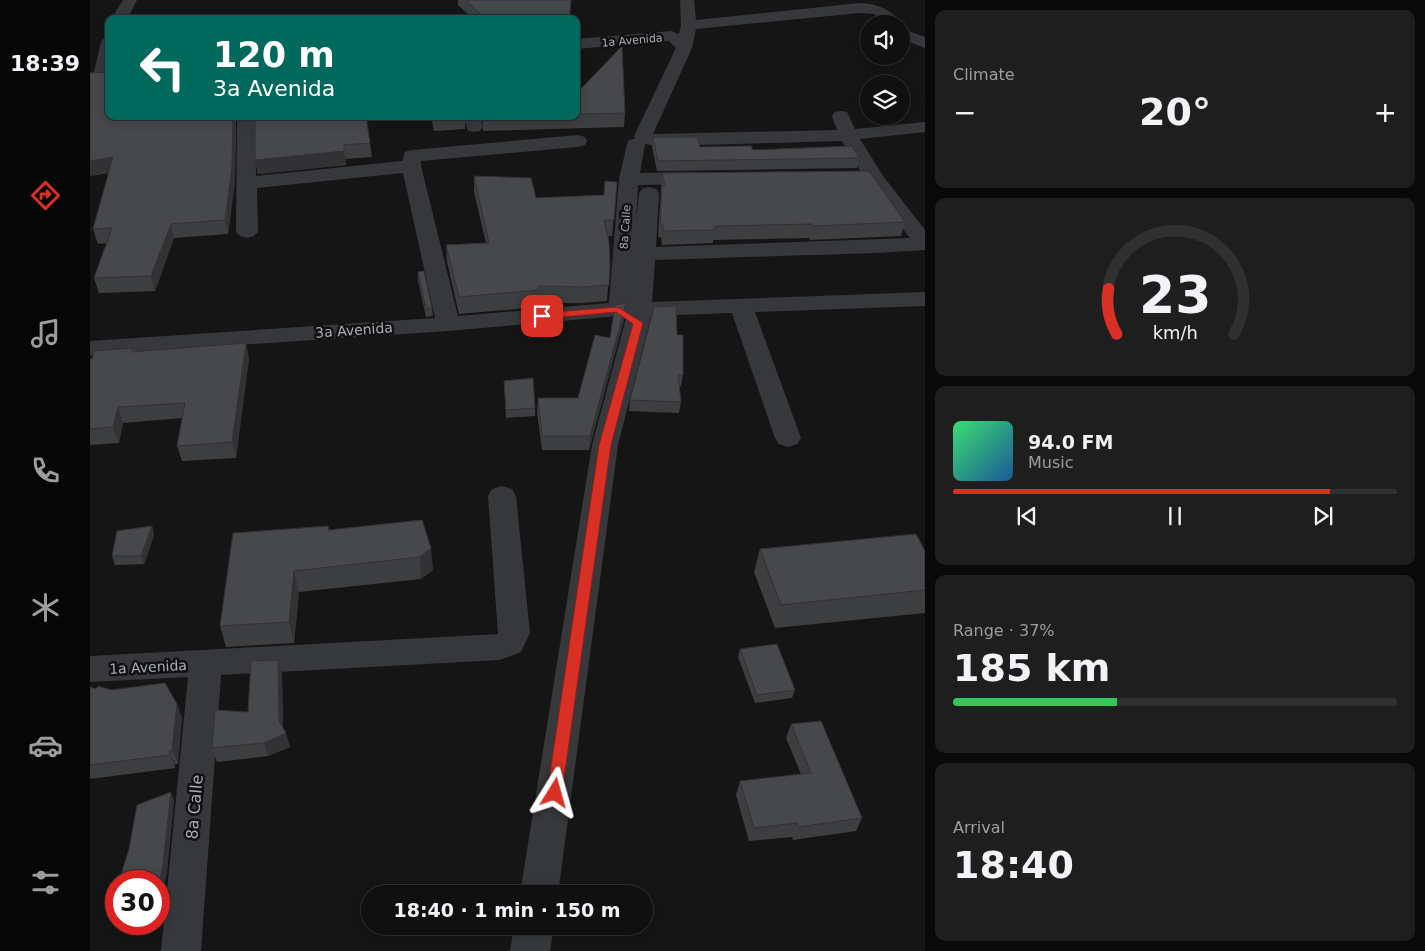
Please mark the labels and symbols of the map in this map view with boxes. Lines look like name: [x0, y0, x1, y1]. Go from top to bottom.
street label: 1a Avenida: [601, 31, 663, 50]
street label: 8a Calle: [617, 204, 634, 250]
pin: [521, 295, 563, 337]
street label: 3a Avenida: [315, 319, 393, 341]
street label: 1a Avenida: [109, 657, 187, 677]
position arrow: [528, 766, 580, 818]
street label: 8a Calle: [182, 774, 207, 840]
speed limit sign: 30: [105, 870, 170, 935]

